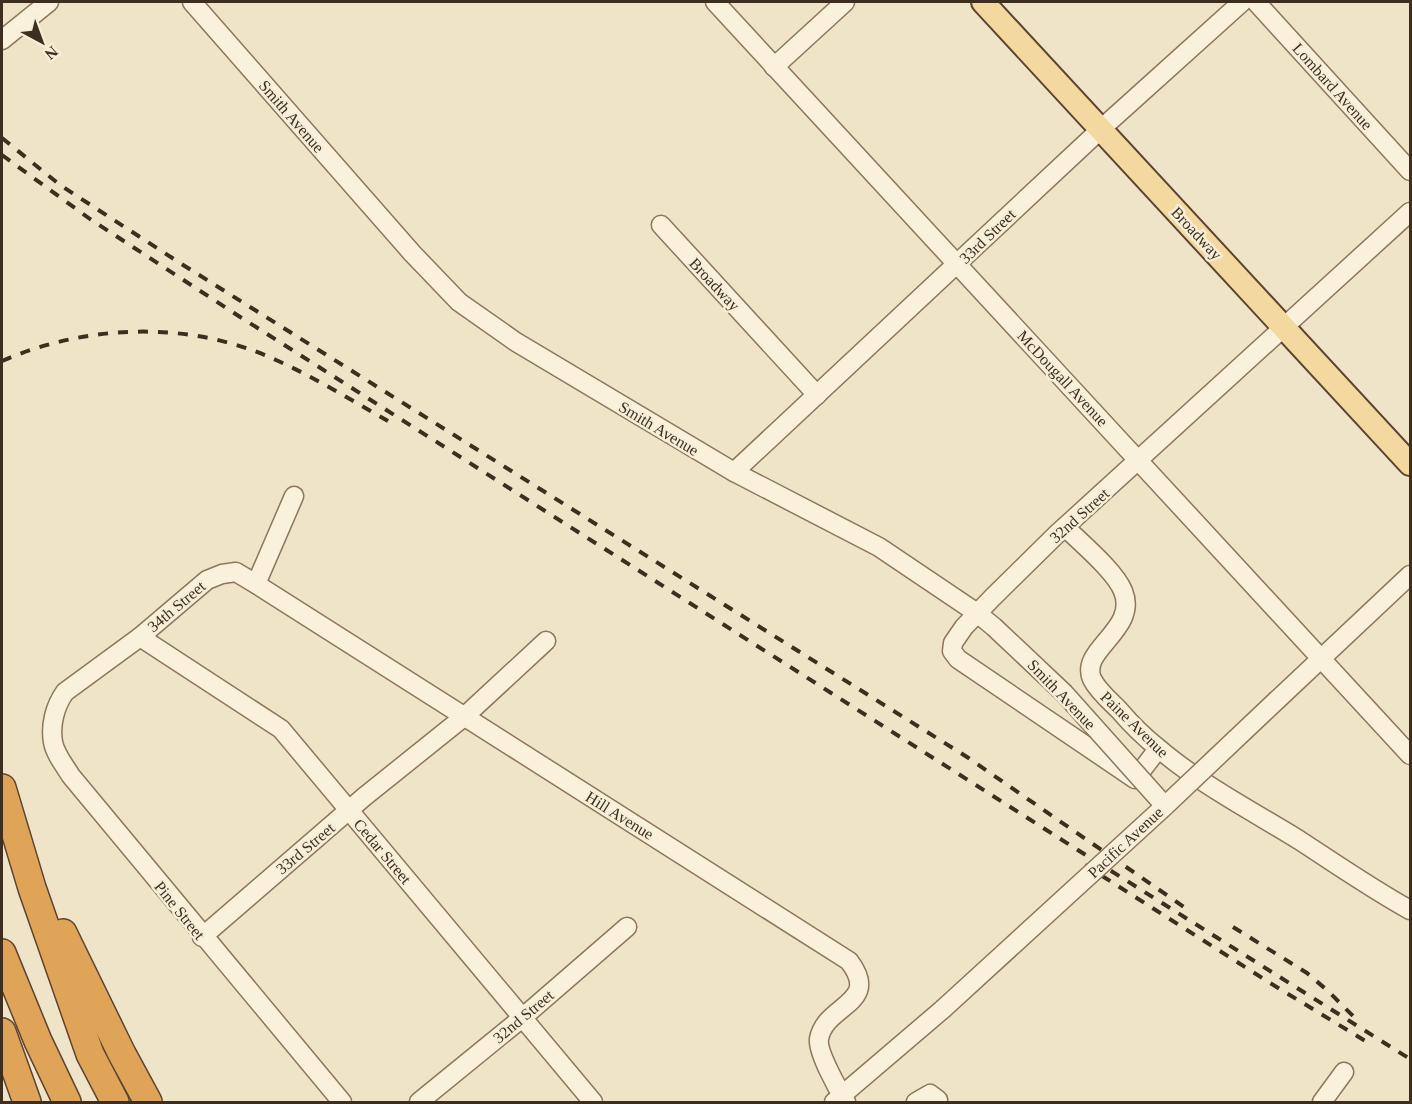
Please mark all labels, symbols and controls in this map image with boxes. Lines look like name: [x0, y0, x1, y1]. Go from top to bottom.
north arrow: [12, 12, 72, 72]
street label: Lombard Avenue: [1289, 40, 1376, 133]
text: N: [41, 43, 61, 63]
street label: Smith Avenue: [256, 77, 328, 156]
street label: Broadway: [1167, 203, 1225, 264]
street label: 33rd Street: [956, 205, 1019, 267]
street label: Broadway: [685, 254, 743, 315]
street label: McDougall Avenue: [1013, 327, 1111, 430]
street label: Smith Avenue: [616, 398, 702, 459]
street label: 32nd Street: [1046, 484, 1113, 546]
street label: 34th Street: [144, 577, 209, 635]
street label: Smith Avenue: [1024, 656, 1099, 733]
street label: Paine Avenue: [1097, 688, 1172, 761]
street label: Hill Avenue: [583, 788, 657, 843]
street label: Pacific Avenue: [1084, 803, 1166, 881]
street label: Cedar Street: [351, 815, 415, 888]
street label: 33rd Street: [273, 819, 338, 878]
street label: Pine Street: [151, 878, 209, 943]
street label: 32nd Street: [490, 986, 557, 1046]

